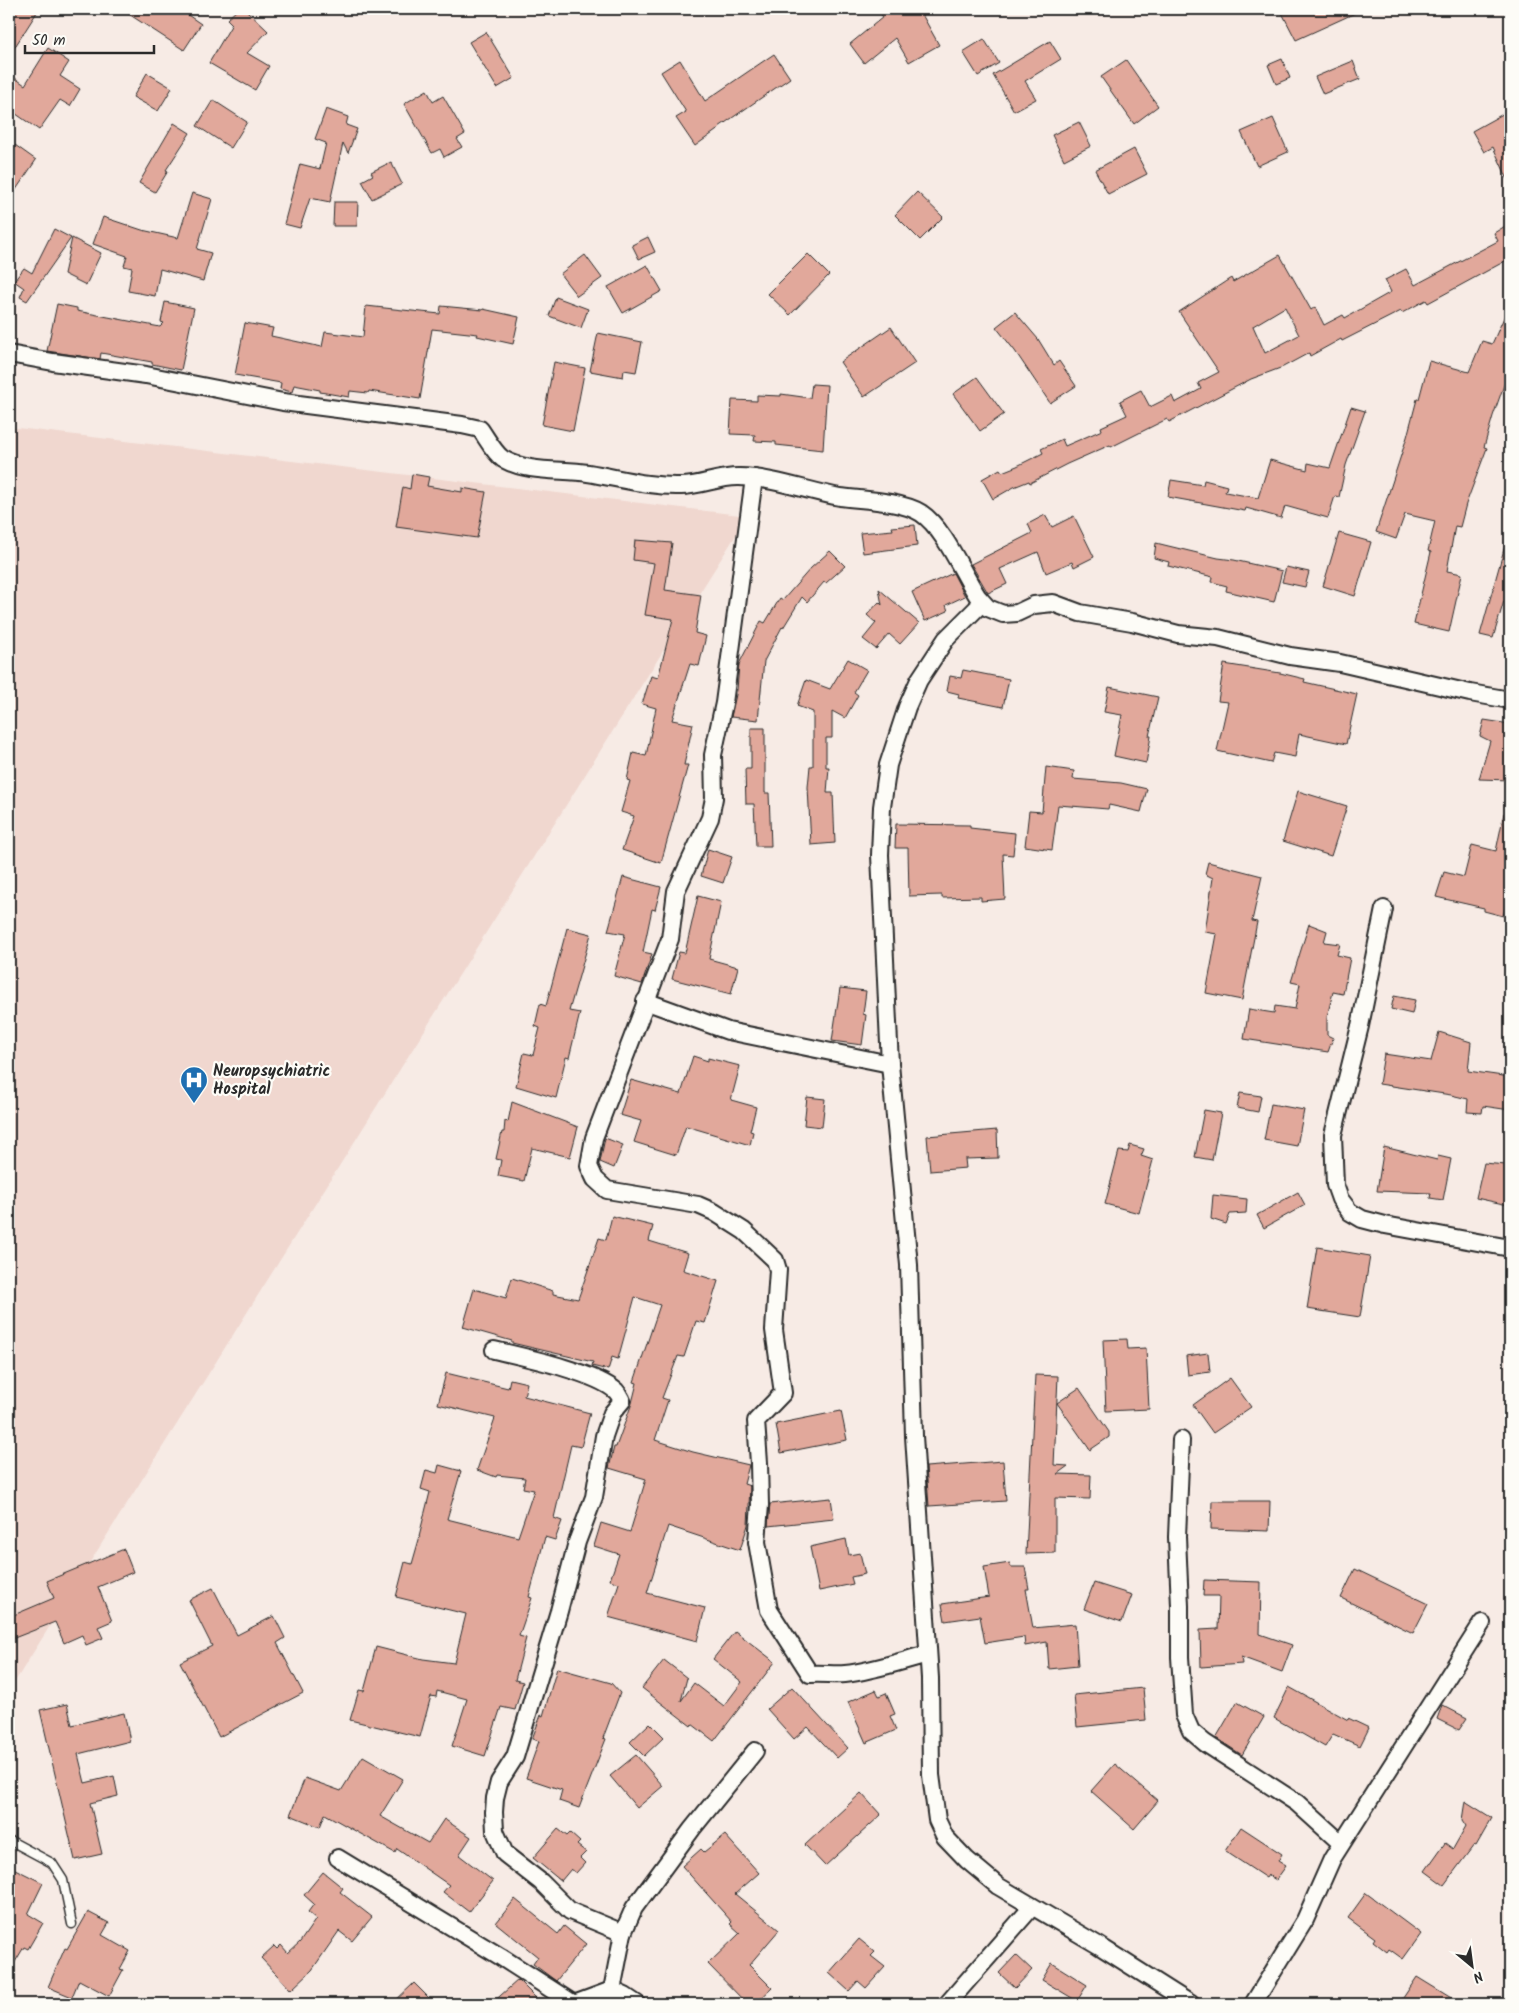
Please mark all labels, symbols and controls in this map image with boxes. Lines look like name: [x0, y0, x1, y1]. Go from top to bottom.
scale bar: [25, 22, 154, 54]
text: 50 m: [32, 29, 66, 53]
place label: Neuropsychiatric Hospital: [213, 1059, 330, 1102]
hospital icon: Neuropsychiatric Hospital: [179, 1065, 209, 1104]
north arrow: [1446, 1940, 1496, 1990]
text: N: [1468, 1965, 1487, 1988]

